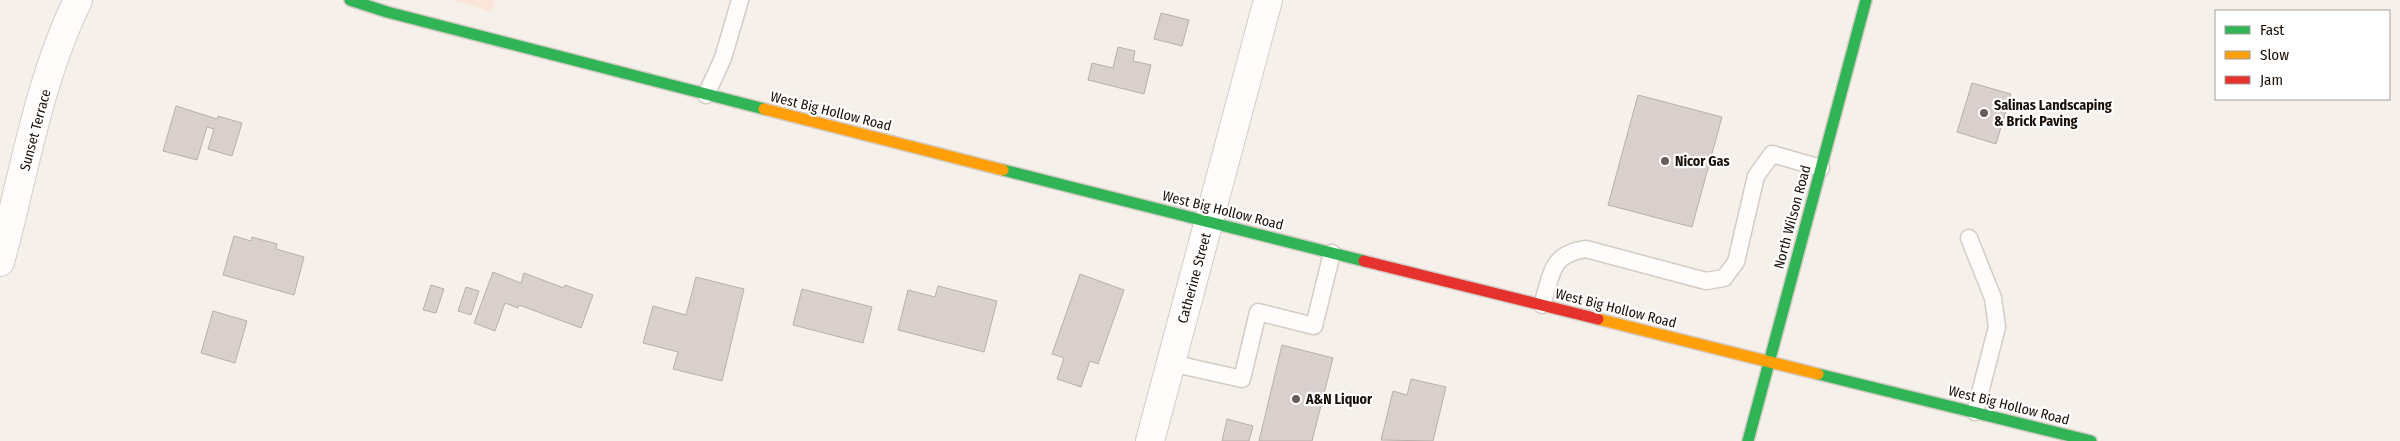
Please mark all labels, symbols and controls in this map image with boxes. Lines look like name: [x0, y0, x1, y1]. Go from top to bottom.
legend: [2215, 10, 2390, 100]
text: Fast: [2260, 21, 2284, 39]
text: Slow: [2260, 46, 2289, 64]
text: Jam: [2260, 71, 2283, 89]
street label: Sunset Terrace: [16, 87, 55, 173]
street label: West Big Hollow Road: [769, 88, 893, 135]
place label: Salinas Landscaping & Brick Paving: [1994, 97, 2112, 130]
marker: Salinas Landscaping & Brick Paving: [1978, 107, 1990, 119]
place label: Nicor Gas: [1675, 153, 1730, 170]
marker: Nicor Gas: [1659, 155, 1671, 167]
street label: North Wilson Road: [1770, 163, 1815, 271]
street label: West Big Hollow Road: [1161, 187, 1285, 234]
street label: Catherine Street: [1174, 231, 1215, 325]
street label: West Big Hollow Road: [1554, 285, 1678, 332]
street label: West Big Hollow Road: [1947, 382, 2071, 429]
place label: A&N Liquor: [1305, 391, 1373, 408]
marker: A&N Liquor: [1290, 393, 1302, 405]

